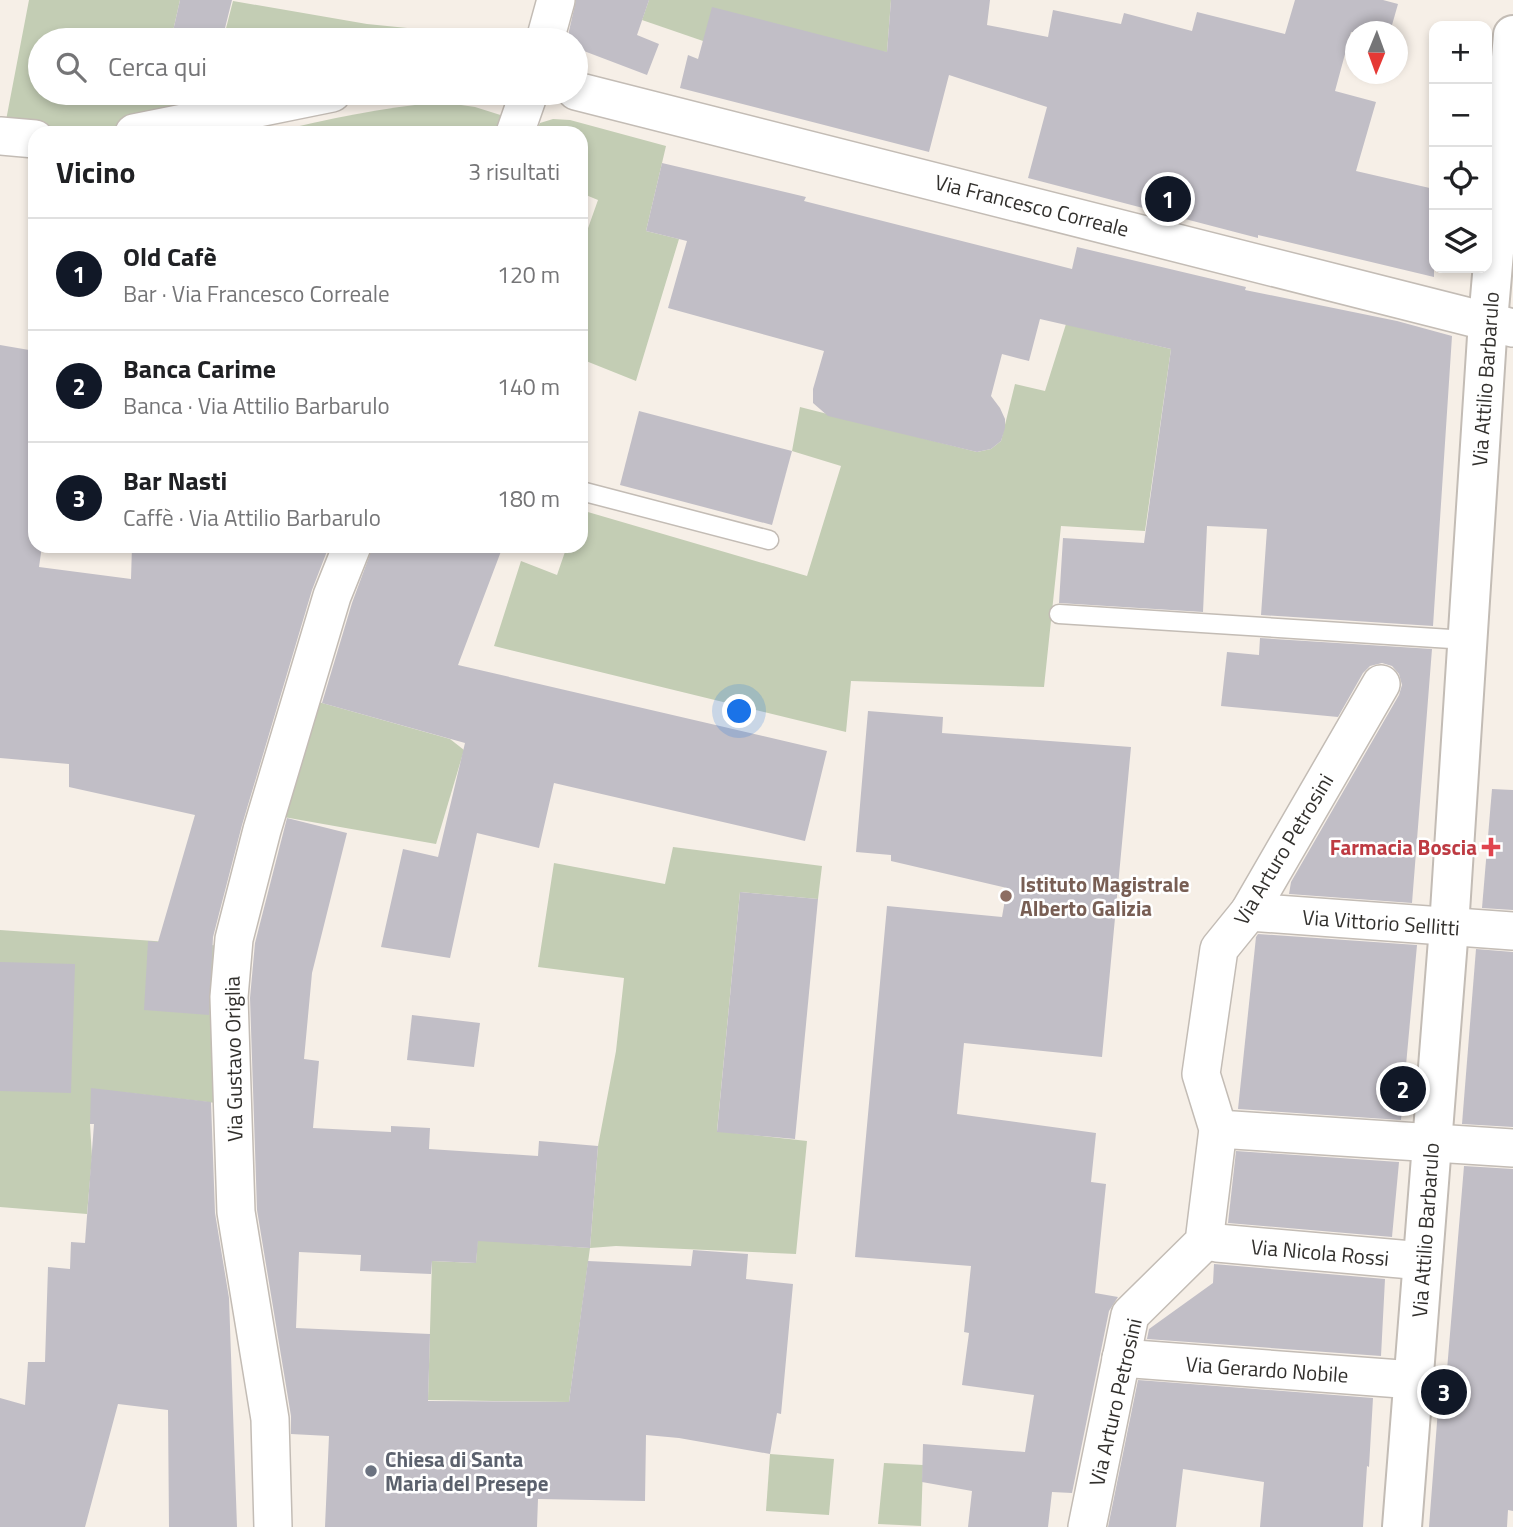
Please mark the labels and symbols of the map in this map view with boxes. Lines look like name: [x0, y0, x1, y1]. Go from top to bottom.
north arrow: [1345, 21, 1408, 84]
street label: Via Francesco Correale: [932, 165, 1132, 245]
pin: 1: [1145, 173, 1191, 225]
street label: Via Attilio Barbarulo: [1463, 290, 1507, 468]
your location: [722, 694, 756, 728]
street label: Via Arturo Petrosini: [1225, 767, 1341, 931]
place label: Farmacia Boscia: [1330, 831, 1477, 863]
marker: Farmacia Boscia: [1483, 839, 1499, 855]
place label: Istituto Magistrale Alberto Galizia: [1020, 868, 1190, 924]
marker: Istituto Magistrale Alberto Galizia: [998, 888, 1014, 904]
street label: Via Vittorio Sellitti: [1301, 901, 1461, 943]
street label: Via Gustavo Origlia: [216, 975, 250, 1142]
pin: 2: [1380, 1063, 1426, 1115]
street label: Via Attilio Barbarulo: [1403, 1141, 1447, 1319]
street label: Via Nicola Rossi: [1249, 1230, 1391, 1274]
street label: Via Arturo Petrosini: [1080, 1315, 1150, 1489]
street label: Via Gerardo Nobile: [1184, 1347, 1350, 1391]
pin: 3: [1421, 1366, 1467, 1418]
place label: Chiesa di Santa Maria del Presepe: [385, 1443, 549, 1499]
marker: Chiesa di Santa Maria del Presepe: [363, 1463, 379, 1479]

